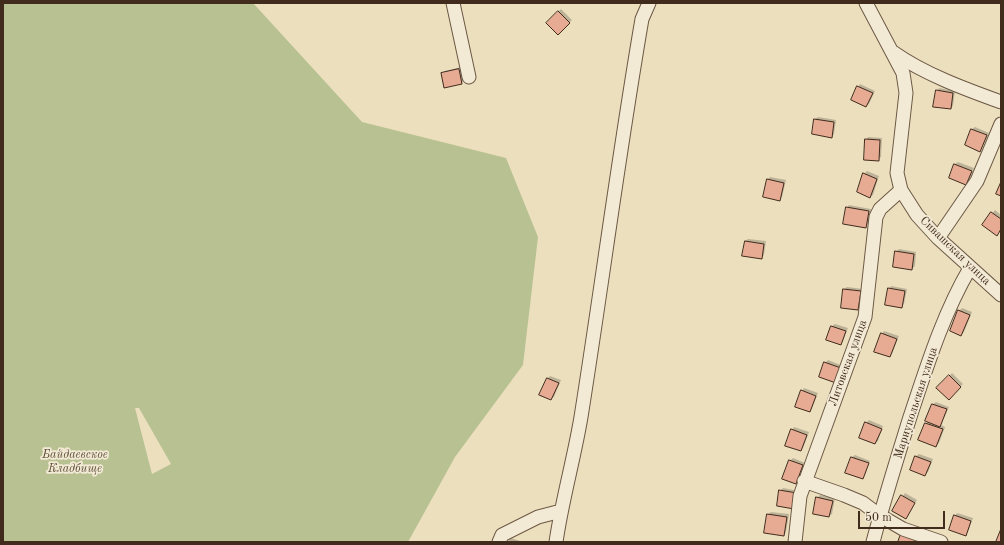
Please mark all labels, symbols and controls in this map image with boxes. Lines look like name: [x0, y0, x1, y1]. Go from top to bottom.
street label: Сивашская улица: [917, 214, 993, 288]
street label: Литовская улица: [826, 318, 870, 408]
street label: Мариупольская улица: [891, 345, 941, 461]
park label: Байдаевское Кладбище: [42, 448, 108, 476]
scale bar: [860, 503, 947, 529]
text: 50 m: [865, 512, 892, 524]

